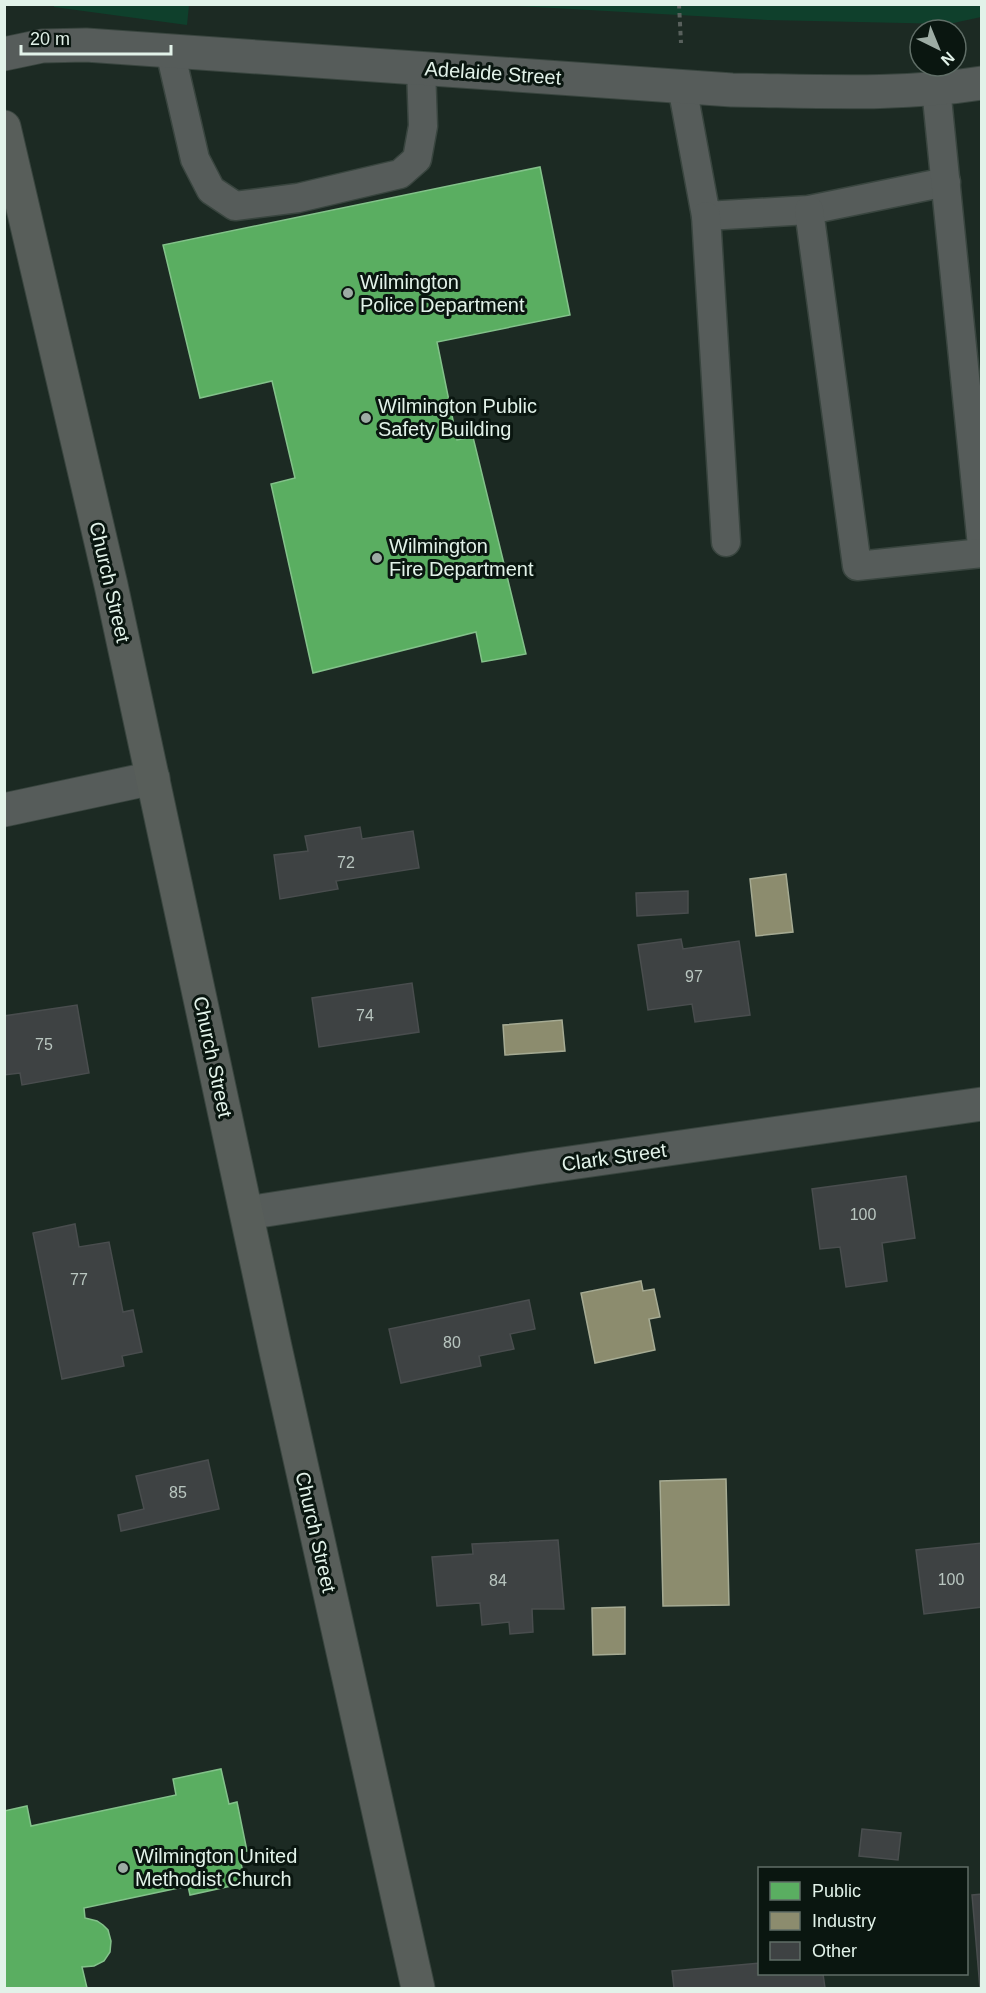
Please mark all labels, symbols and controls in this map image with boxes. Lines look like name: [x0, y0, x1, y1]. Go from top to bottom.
scale bar: [21, 18, 171, 56]
north arrow: [908, 18, 968, 78]
text: 20 m: [30, 29, 70, 49]
text: N: [938, 48, 958, 69]
street label: Adelaide Street: [424, 57, 562, 89]
place label: Wilmington Police Department: [360, 271, 525, 316]
marker: Wilmington Police Department: [341, 286, 355, 300]
place label: Wilmington Public Safety Building: [378, 395, 537, 440]
marker: Wilmington Public Safety Building: [359, 411, 373, 425]
street label: Church Street: [85, 519, 135, 645]
place label: Wilmington Fire Department: [389, 535, 534, 580]
marker: Wilmington Fire Department: [370, 551, 384, 565]
house number: 72: [337, 854, 355, 871]
house number: 97: [685, 968, 703, 985]
street label: Church Street: [189, 994, 237, 1120]
house number: 74: [356, 1007, 374, 1024]
house number: 75: [35, 1036, 53, 1053]
street label: Clark Street: [560, 1139, 668, 1175]
house number: 100: [850, 1206, 876, 1223]
house number: 77: [70, 1271, 88, 1288]
house number: 80: [443, 1334, 461, 1351]
street label: Church Street: [291, 1469, 341, 1595]
house number: 85: [169, 1484, 187, 1501]
house number: 100: [938, 1571, 964, 1588]
house number: 84: [489, 1572, 507, 1589]
place label: Wilmington United Methodist Church: [135, 1845, 297, 1890]
marker: Wilmington United Methodist Church: [116, 1861, 130, 1875]
legend: [758, 1867, 968, 1975]
text: Public: [812, 1881, 861, 1901]
text: Industry: [812, 1911, 876, 1931]
text: Other: [812, 1941, 857, 1961]

